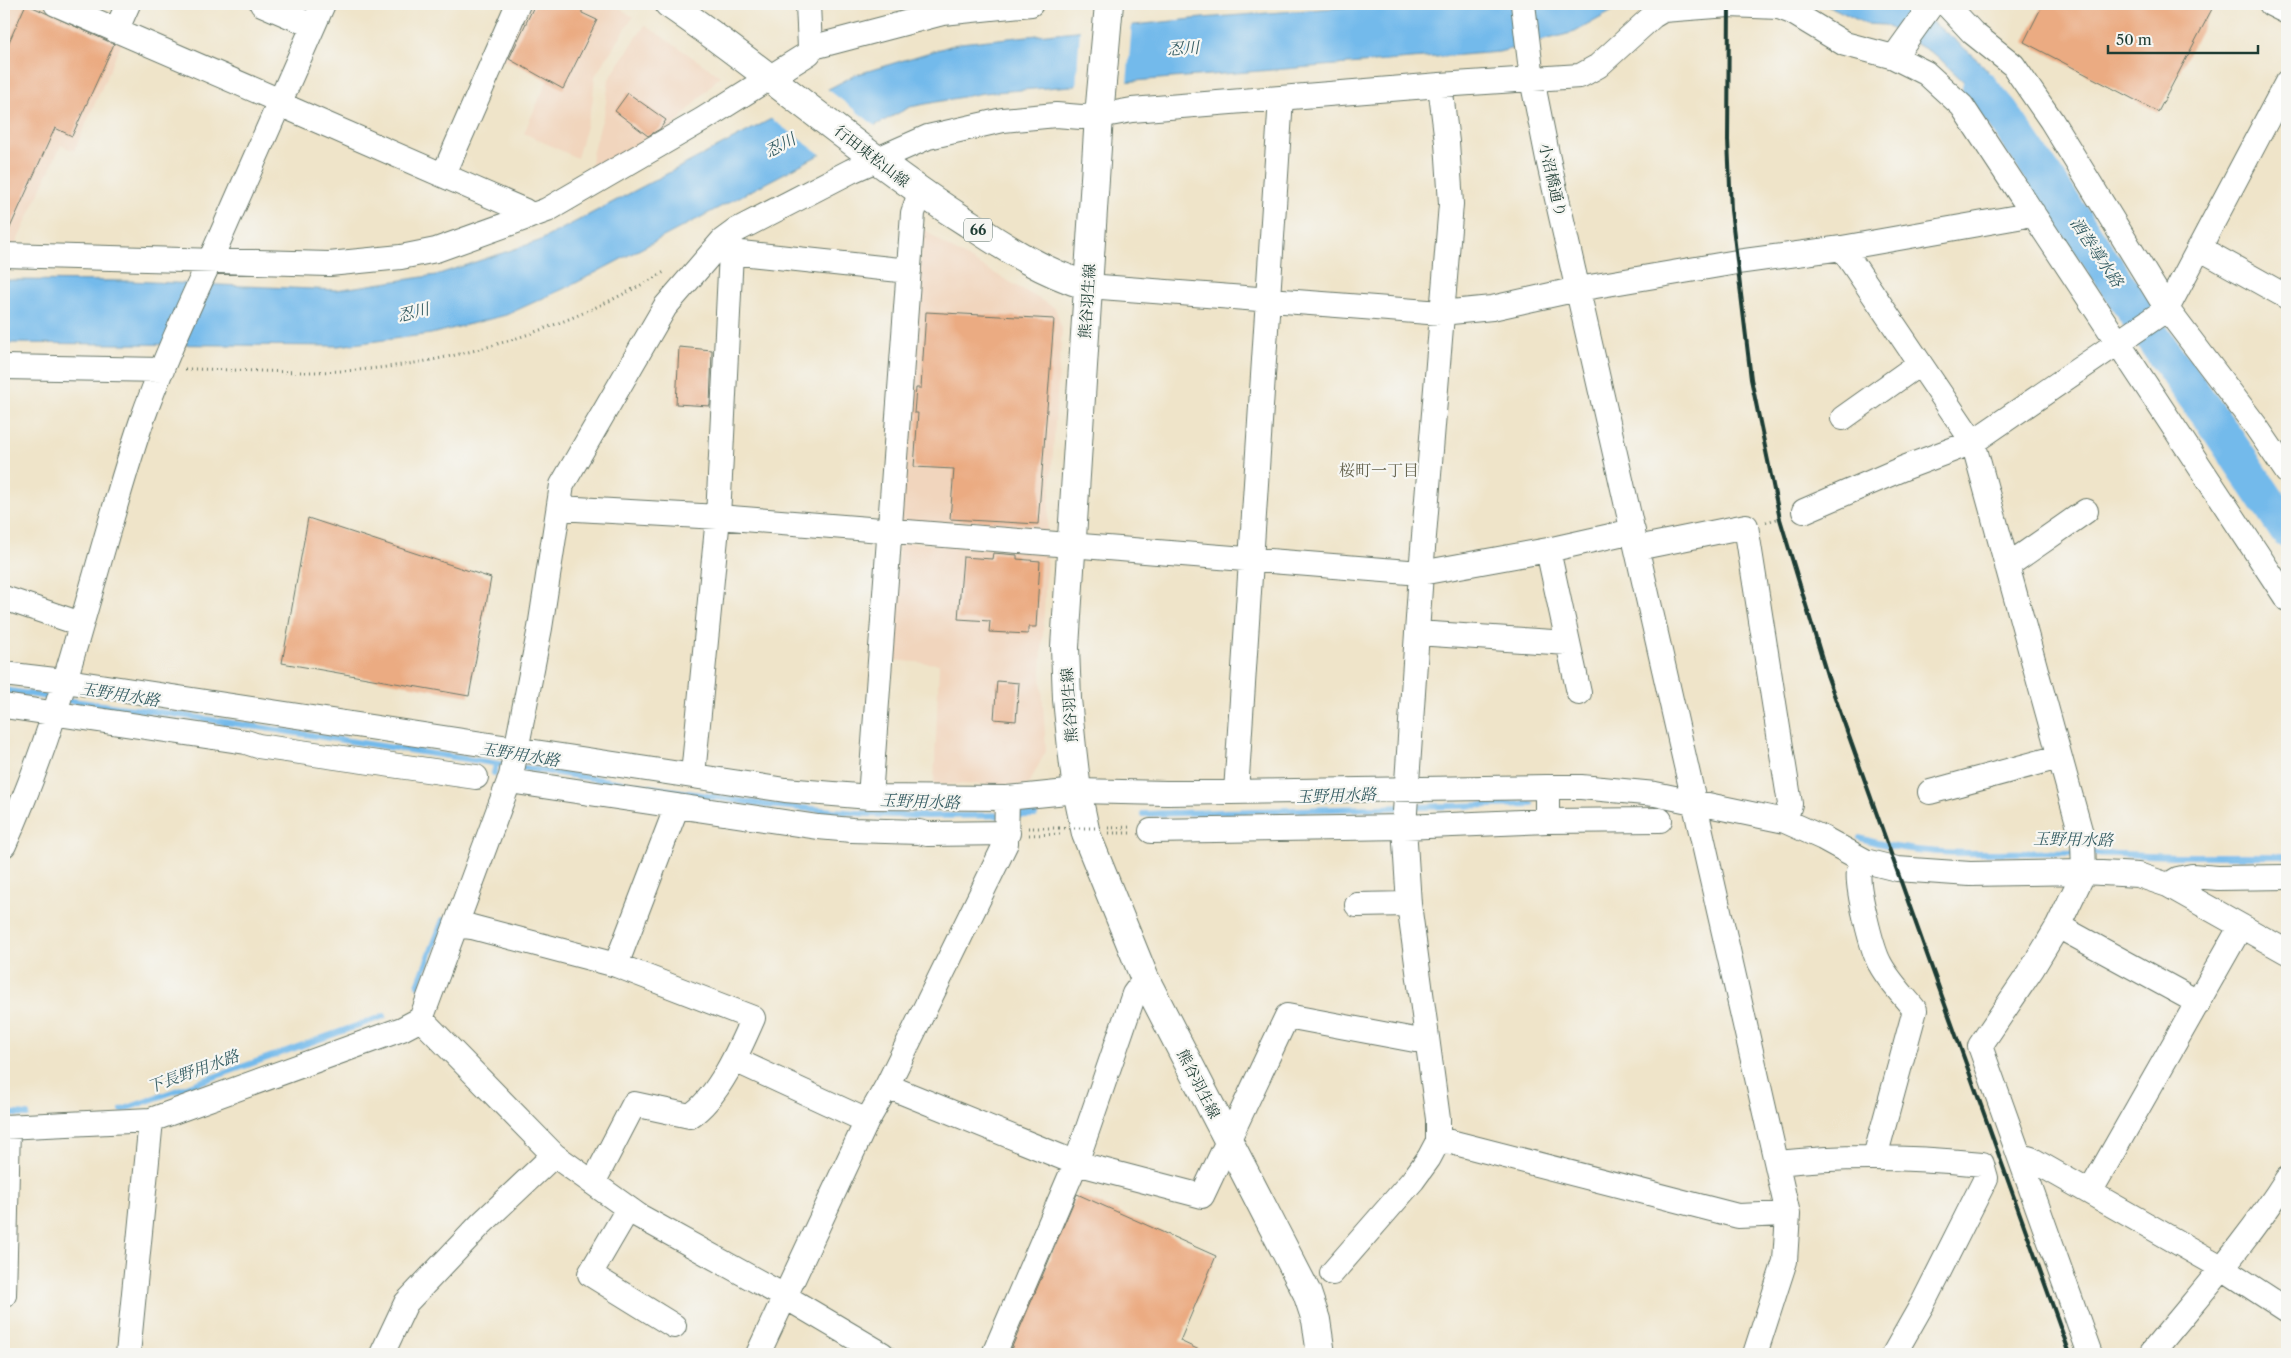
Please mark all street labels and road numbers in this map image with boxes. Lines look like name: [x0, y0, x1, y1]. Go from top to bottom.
street label: 行田東松山線: [831, 121, 913, 191]
street label: 小沼橋通り: [1535, 141, 1571, 219]
road number: 66: [964, 218, 992, 242]
street label: 熊谷羽生線: [1075, 263, 1099, 339]
street label: 熊谷羽生線: [1057, 667, 1081, 743]
street label: 熊谷羽生線: [1174, 1046, 1224, 1122]

